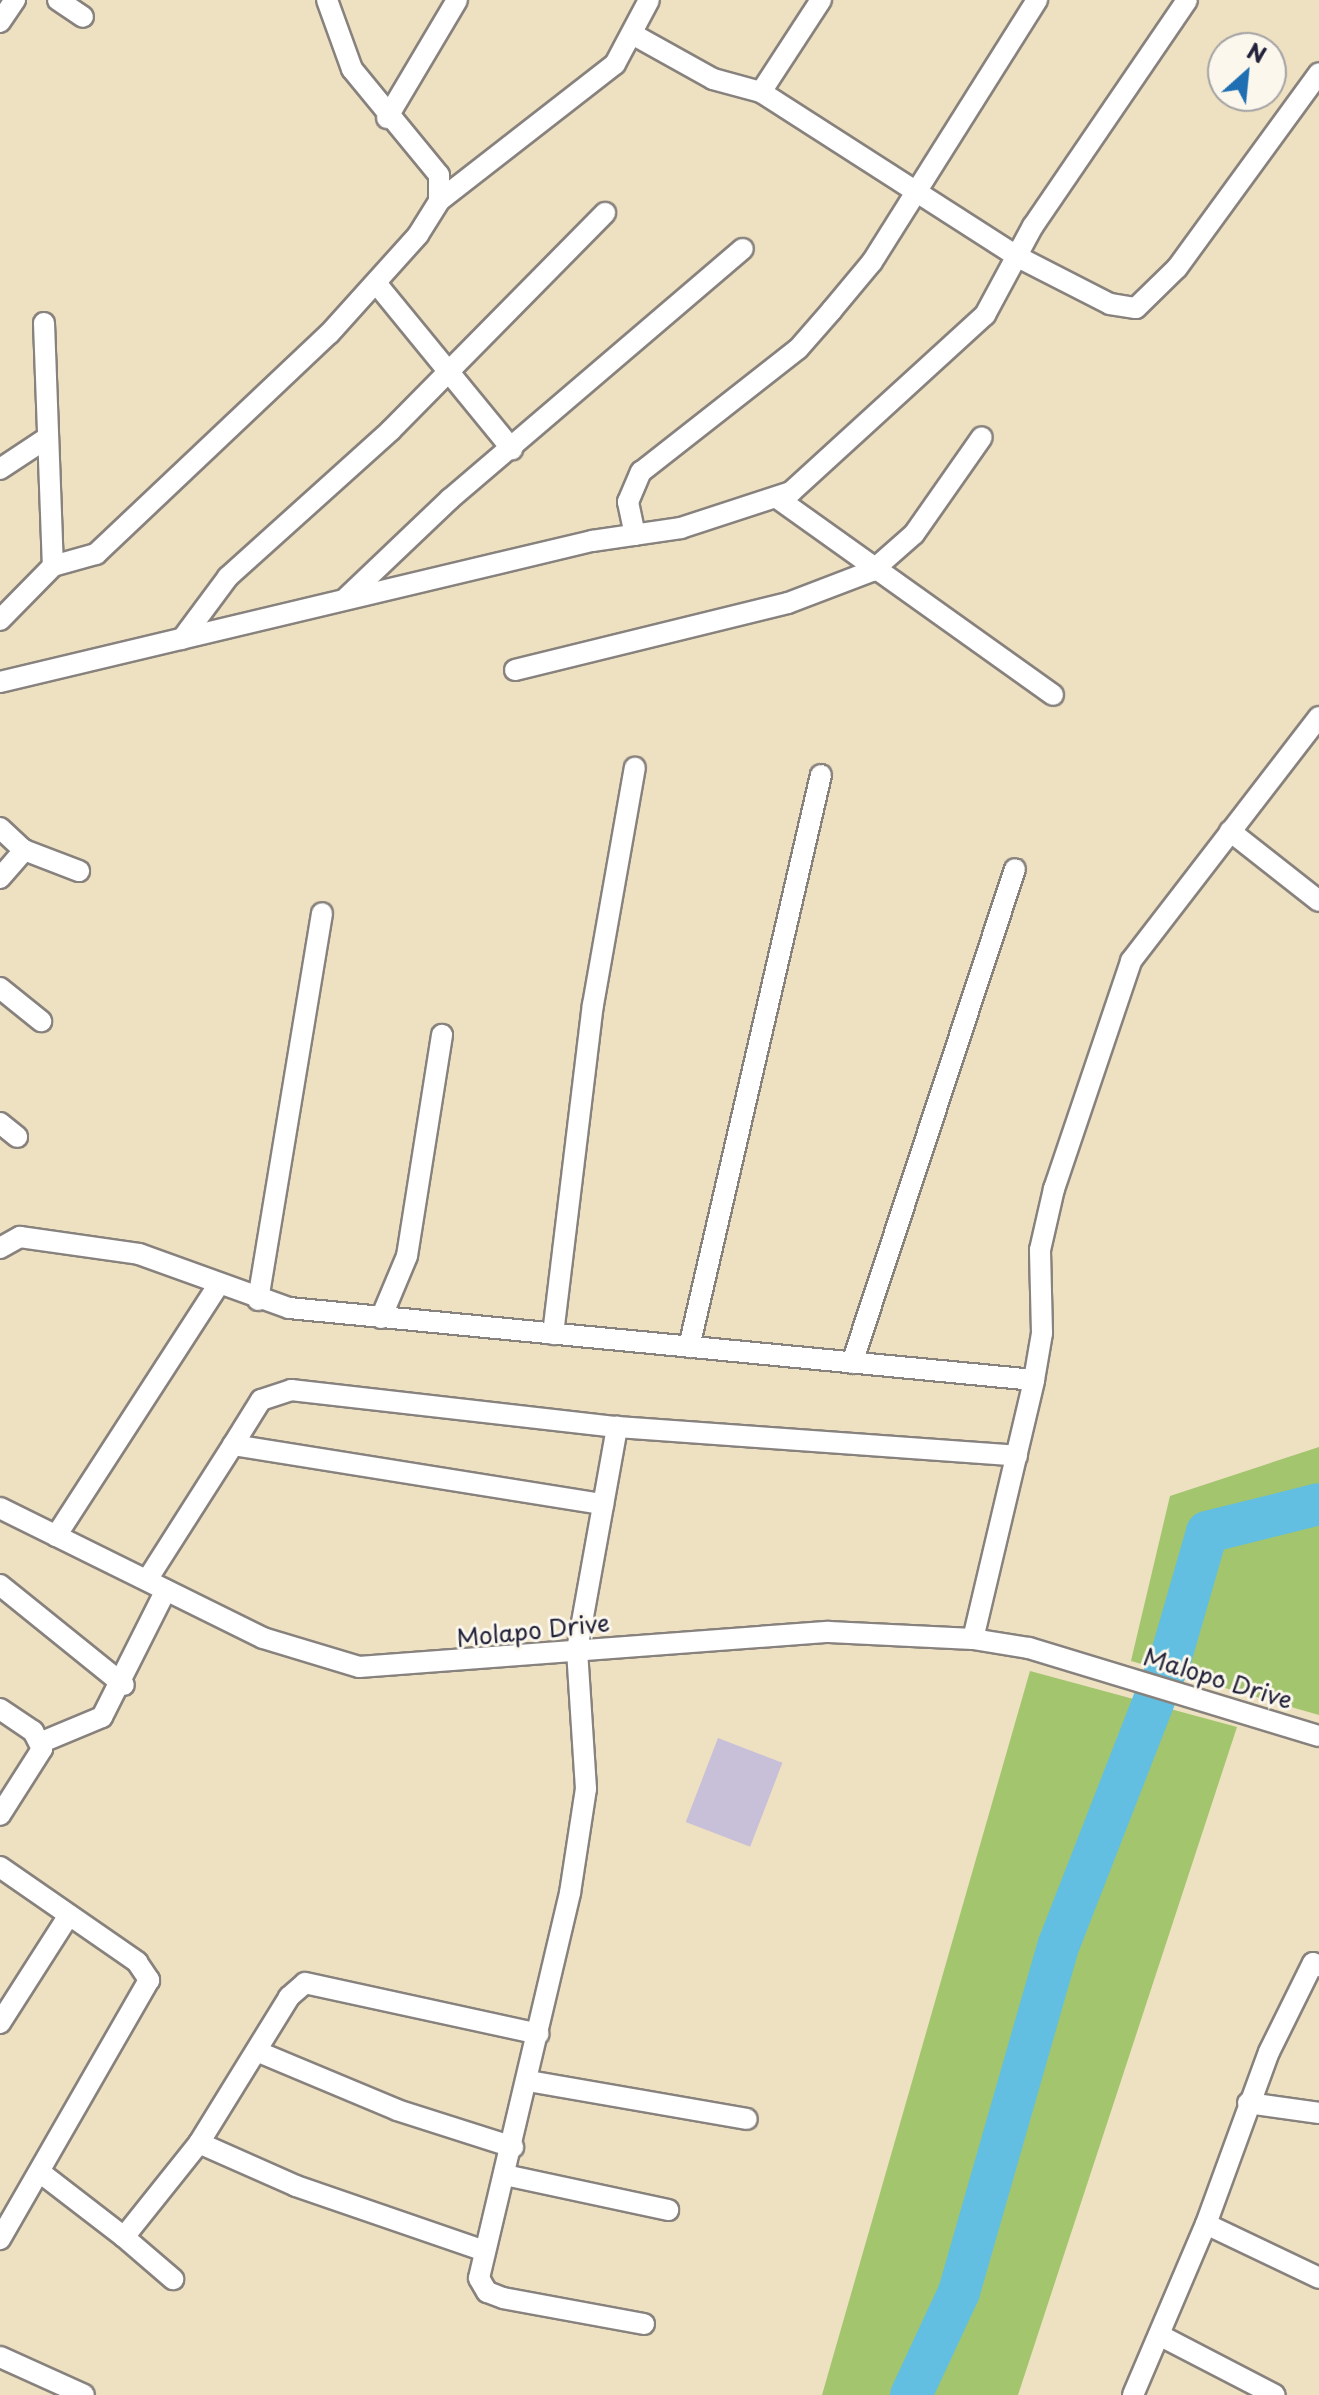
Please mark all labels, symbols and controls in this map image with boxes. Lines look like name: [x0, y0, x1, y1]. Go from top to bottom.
north arrow: [1207, 32, 1287, 112]
text: N: [1242, 33, 1272, 71]
street label: Molapo Drive: [455, 1608, 611, 1652]
street label: Malopo Drive: [1140, 1642, 1296, 1714]

